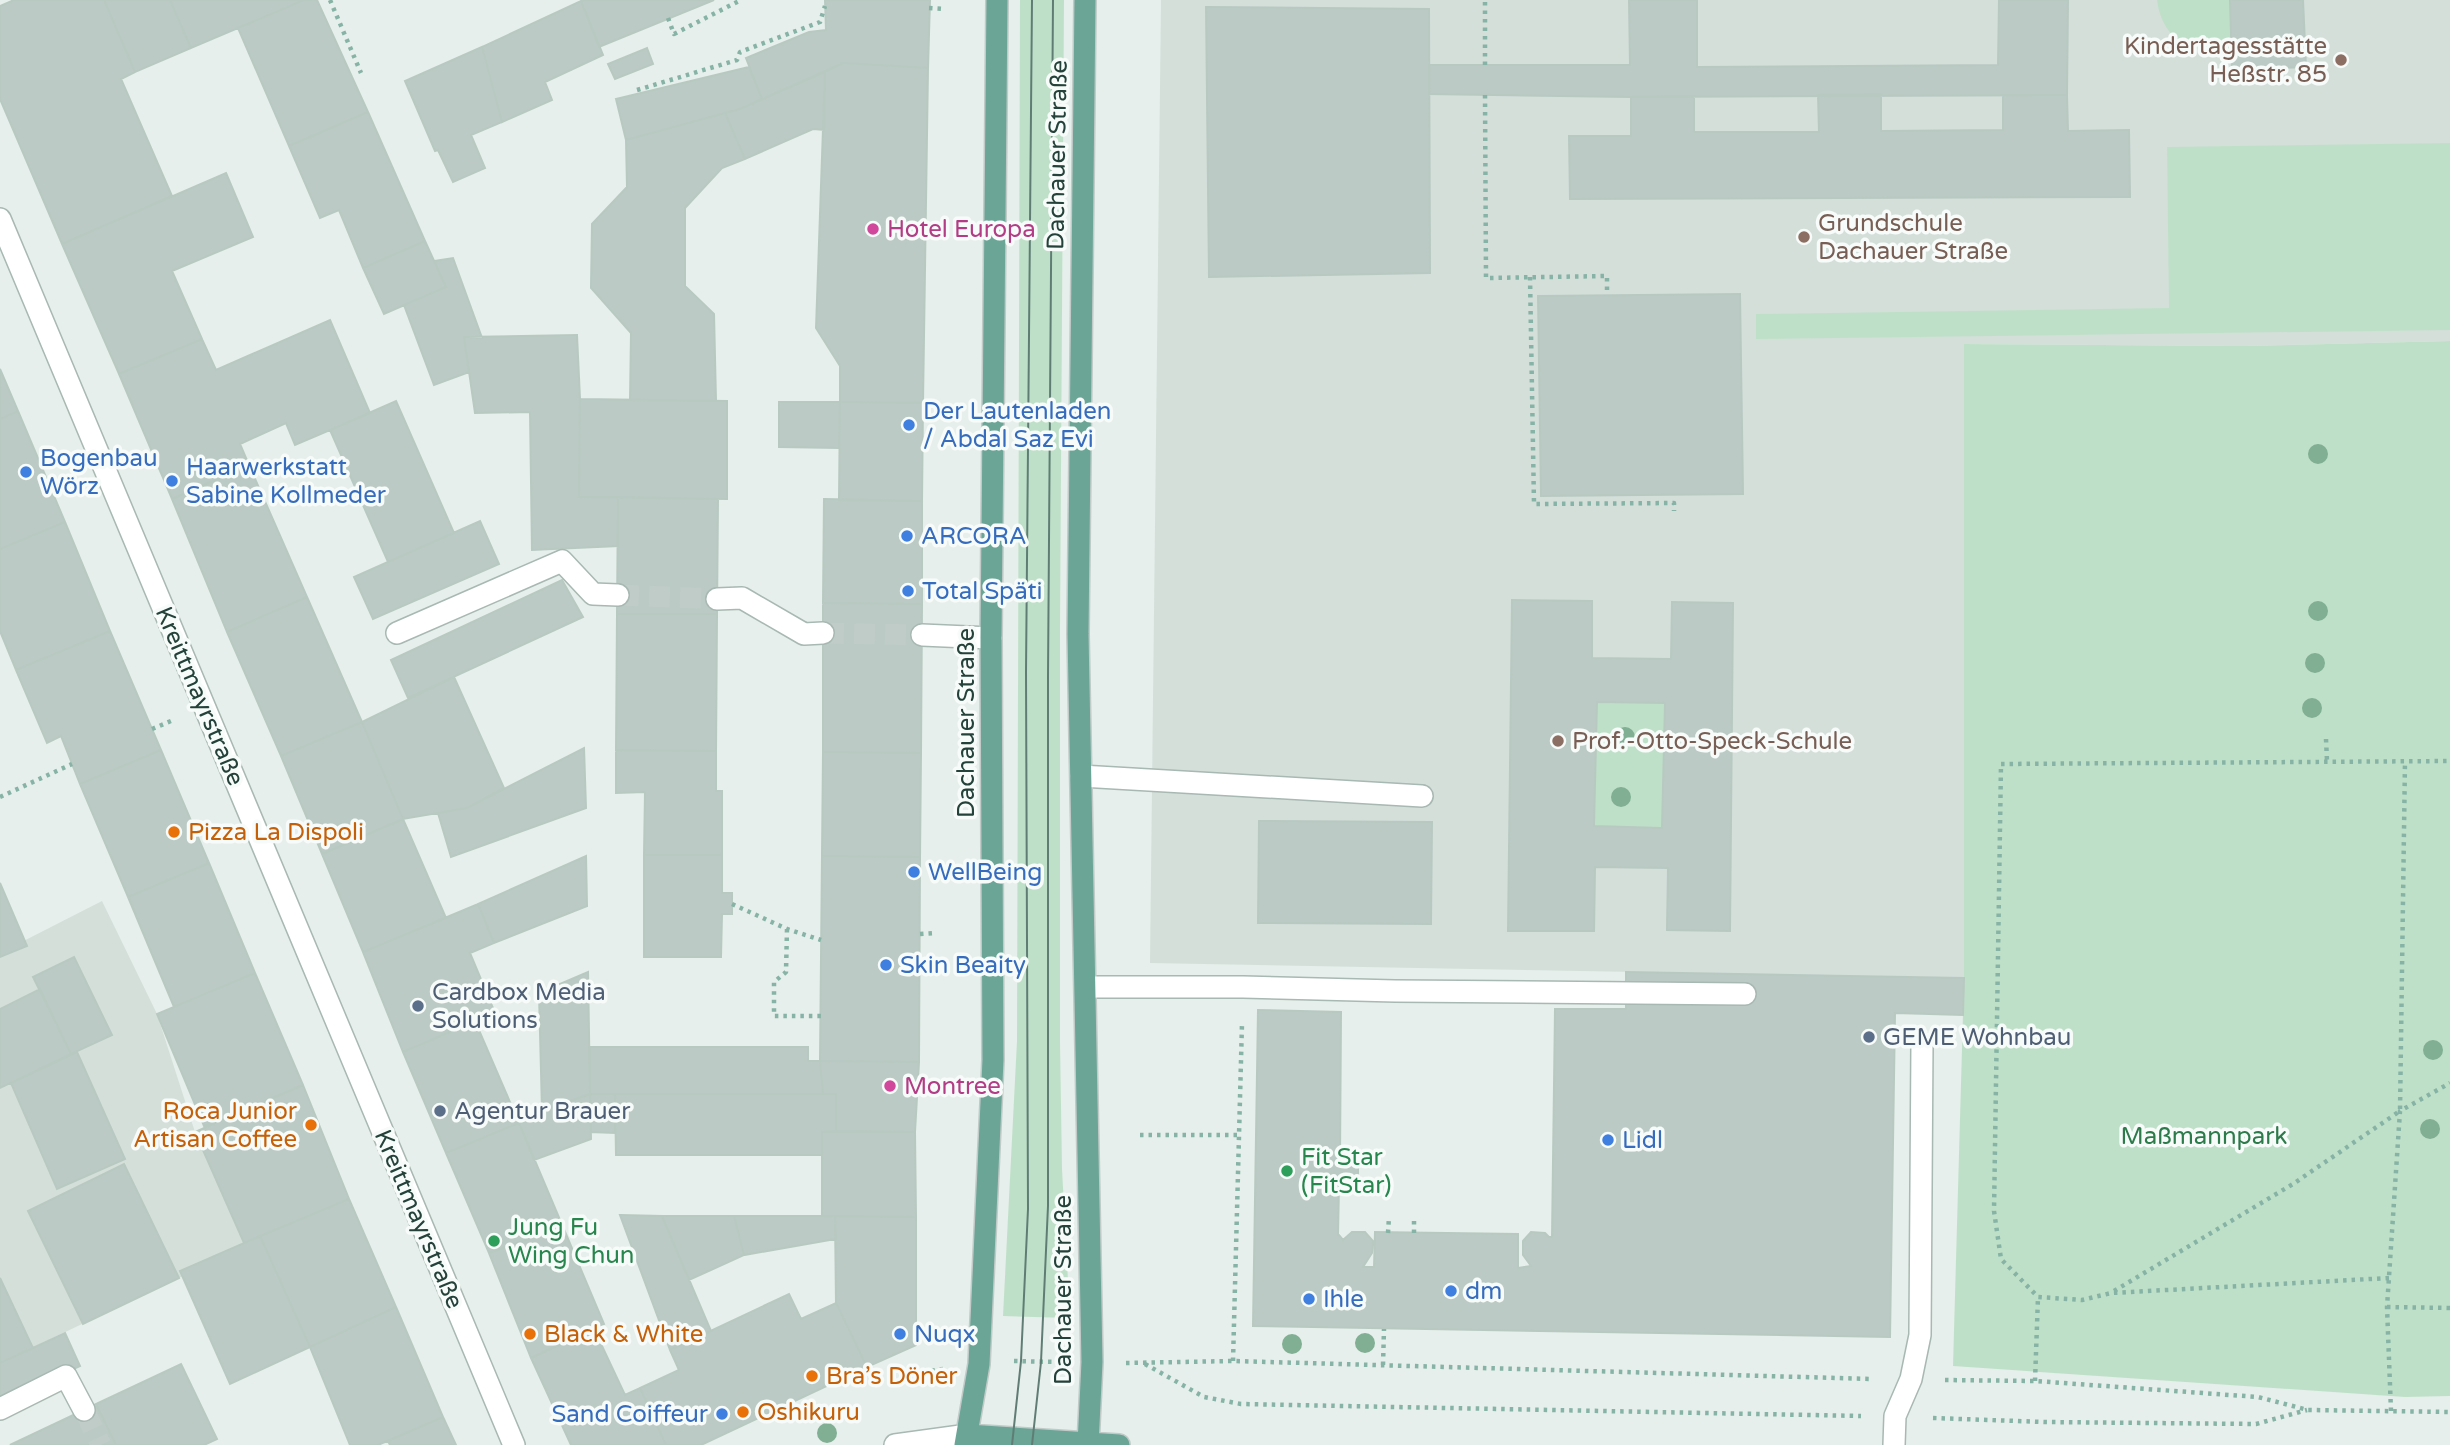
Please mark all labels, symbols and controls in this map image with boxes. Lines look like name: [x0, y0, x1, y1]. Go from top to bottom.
place label: Kindertagesstätte Heßstr. 85: [2124, 32, 2327, 89]
marker: Kindertagesstätte Heßstr. 85: [2333, 52, 2349, 68]
street label: Dachauer Straße: [1041, 60, 1074, 250]
place label: Grundschule Dachauer Straße: [1818, 209, 2008, 266]
place label: Hotel Europa: [887, 215, 1036, 244]
marker: Hotel Europa: [865, 221, 881, 237]
marker: Grundschule Dachauer Straße: [1796, 229, 1812, 245]
place label: Der Lautenladen / Abdal Saz Evi: [923, 397, 1111, 454]
marker: Der Lautenladen / Abdal Saz Evi: [901, 417, 917, 433]
place label: Bogenbau Wörz: [40, 444, 158, 501]
place label: Haarwerkstatt Sabine Kollmeder: [186, 453, 387, 510]
marker: Bogenbau Wörz: [18, 464, 34, 480]
marker: Haarwerkstatt Sabine Kollmeder: [164, 473, 180, 489]
place label: ARCORA: [921, 522, 1027, 551]
marker: ARCORA: [899, 528, 915, 544]
place label: Total Späti: [922, 577, 1043, 606]
marker: Total Späti: [900, 583, 916, 599]
street label: Kreittmayrstraße: [149, 602, 250, 790]
street label: Dachauer Straße: [952, 628, 981, 818]
place label: Prof.-Otto-Speck-Schule: [1572, 727, 1852, 756]
marker: Prof.-Otto-Speck-Schule: [1550, 733, 1566, 749]
place label: Pizza La Dispoli: [188, 818, 364, 847]
marker: Pizza La Dispoli: [166, 824, 182, 840]
place label: WellBeing: [928, 858, 1042, 887]
marker: WellBeing: [906, 864, 922, 880]
place label: Skin Beaity: [900, 951, 1026, 980]
marker: Skin Beaity: [878, 957, 894, 973]
place label: Cardbox Media Solutions: [432, 978, 606, 1035]
marker: Cardbox Media Solutions: [410, 998, 426, 1014]
place label: GEME Wohnbau: [1883, 1023, 2071, 1052]
marker: GEME Wohnbau: [1861, 1029, 1877, 1045]
place label: Montree: [904, 1072, 1001, 1101]
marker: Montree: [882, 1078, 898, 1094]
place label: Roca Junior Artisan Coffee: [133, 1097, 298, 1154]
place label: Agentur Brauer: [454, 1097, 631, 1126]
marker: Agentur Brauer: [432, 1103, 448, 1119]
marker: Roca Junior Artisan Coffee: [303, 1117, 319, 1133]
park label: Maßmannpark: [2121, 1122, 2287, 1151]
street label: Kreittmayrstraße: [368, 1125, 469, 1313]
place label: Lidl: [1622, 1126, 1663, 1155]
marker: Lidl: [1600, 1132, 1616, 1148]
place label: Fit Star (FitStar): [1301, 1143, 1391, 1200]
marker: Fit Star (FitStar): [1279, 1163, 1295, 1179]
street label: Dachauer Straße: [1049, 1195, 1078, 1385]
place label: Jung Fu Wing Chun: [508, 1213, 634, 1270]
marker: Jung Fu Wing Chun: [486, 1233, 502, 1249]
place label: dm: [1465, 1277, 1502, 1306]
marker: dm: [1443, 1283, 1459, 1299]
place label: Ihle: [1323, 1285, 1364, 1314]
marker: Ihle: [1301, 1291, 1317, 1307]
place label: Black & White: [544, 1320, 703, 1349]
place label: Nuqx: [914, 1320, 975, 1349]
marker: Black & White: [522, 1326, 538, 1342]
marker: Nuqx: [892, 1326, 908, 1342]
place label: Bra’s Döner: [826, 1362, 958, 1391]
marker: Bra’s Döner: [804, 1368, 820, 1384]
place label: Oshikuru: [757, 1398, 860, 1427]
place label: Sand Coiffeur: [552, 1400, 709, 1429]
marker: Oshikuru: [735, 1404, 751, 1420]
marker: Sand Coiffeur: [714, 1406, 730, 1422]

